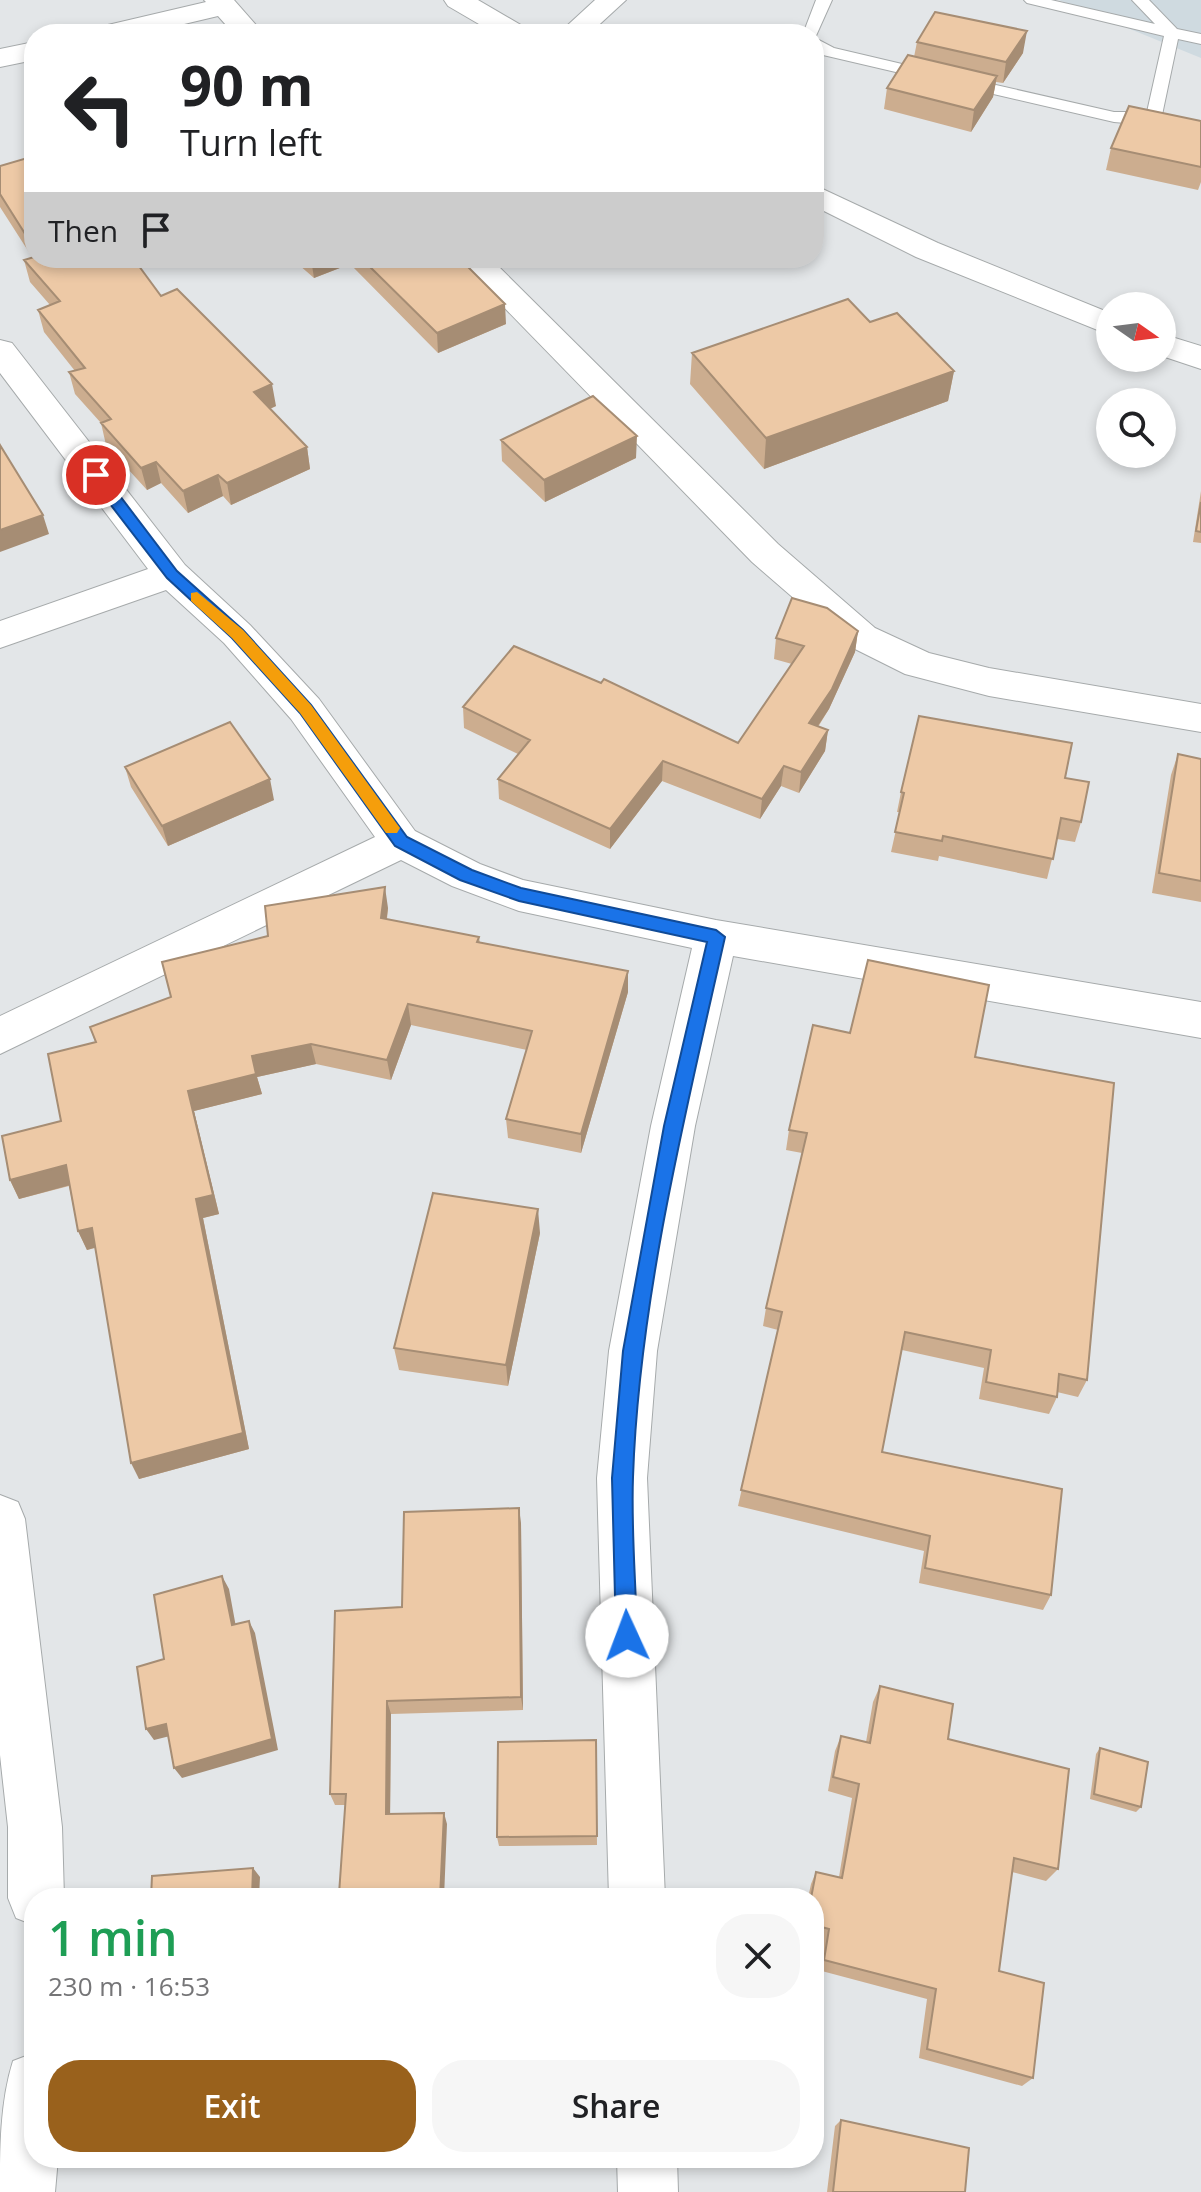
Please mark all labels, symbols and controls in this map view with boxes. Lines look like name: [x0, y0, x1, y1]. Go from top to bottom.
text: 90 m: [180, 46, 314, 122]
icon: left: [48, 56, 152, 160]
text: Turn left: [180, 118, 322, 167]
icon: arrive: [134, 208, 178, 252]
text: Then: [48, 210, 118, 251]
north arrow: [1096, 292, 1176, 372]
map controls: [1096, 292, 1176, 468]
button: search: [1096, 388, 1176, 468]
pin: [62, 441, 130, 509]
icon: arrive: [74, 453, 118, 497]
position arrow: [585, 1594, 669, 1678]
text: 1 min: [48, 1905, 178, 1970]
button: close: [716, 1914, 800, 1998]
text: 230 m · 16:53: [48, 1968, 210, 2004]
button: Exit: [48, 2060, 416, 2152]
button: Share: [432, 2060, 800, 2152]

